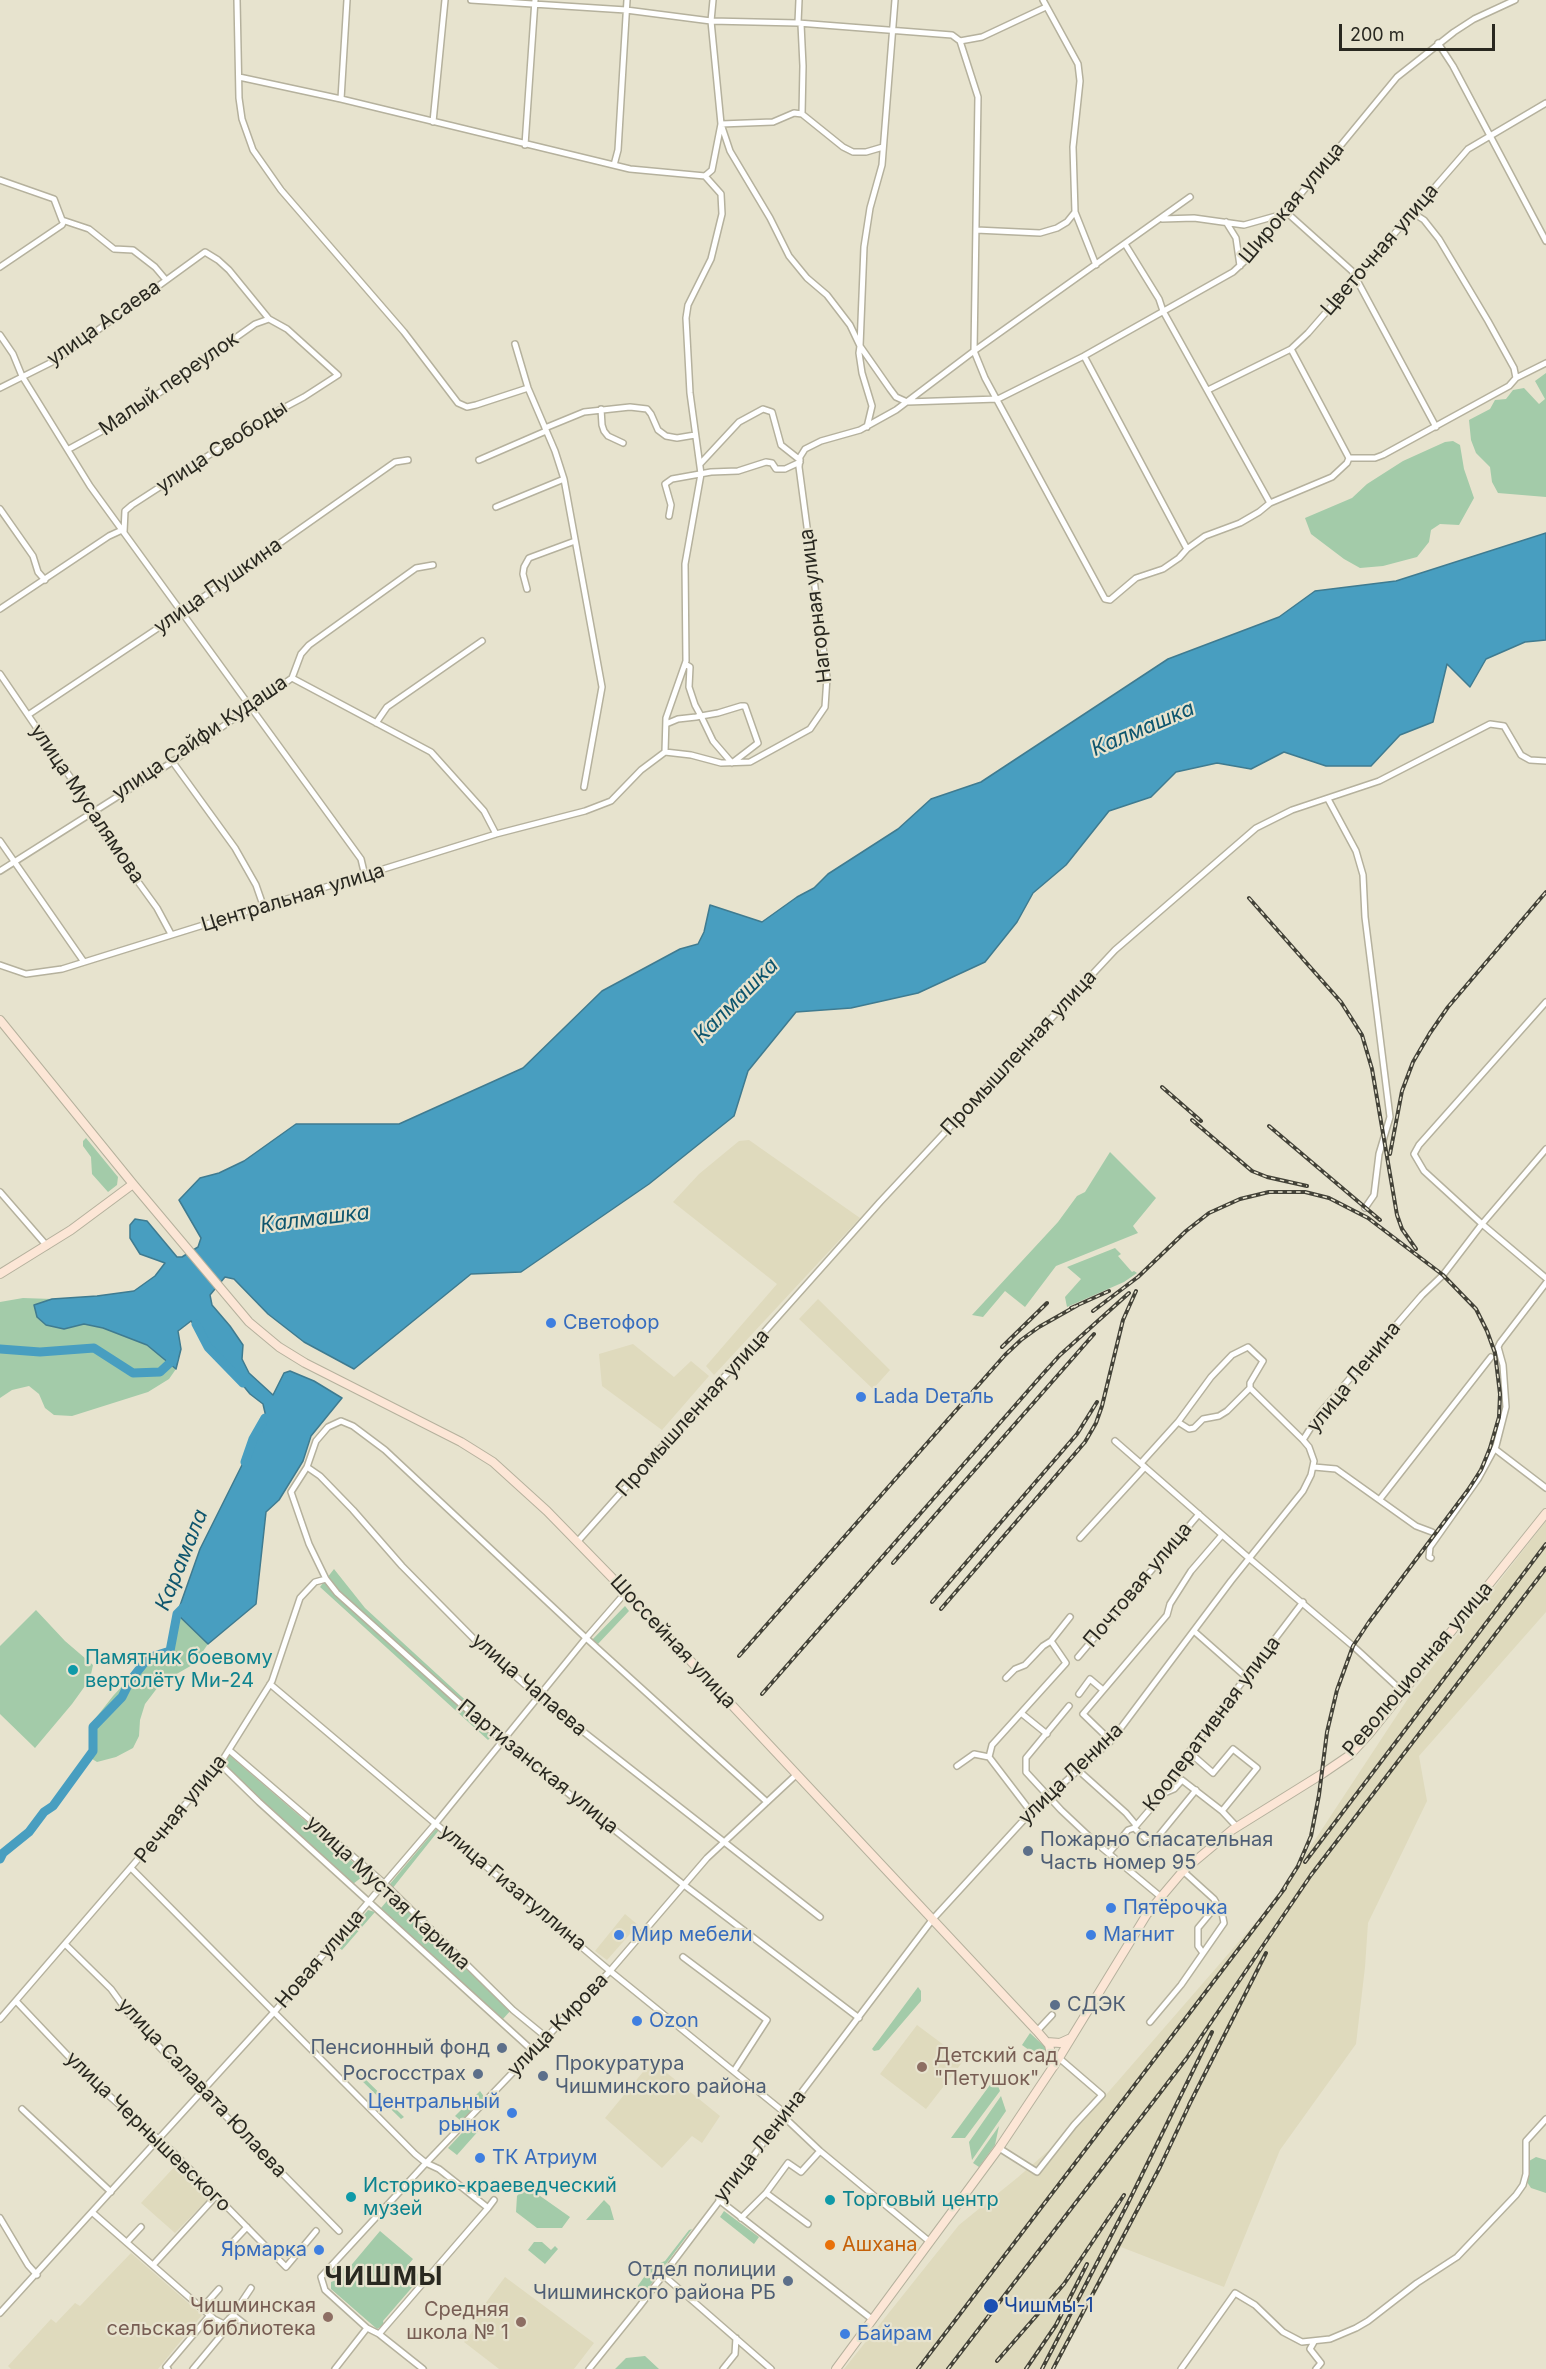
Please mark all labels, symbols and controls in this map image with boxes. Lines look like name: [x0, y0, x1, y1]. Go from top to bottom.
scale bar: [1342, 12, 1498, 50]
text: 200 m: [1350, 24, 1405, 45]
street label: Широкая улица: [1234, 138, 1350, 268]
street label: Цветочная улица: [1316, 179, 1444, 321]
street label: улица Асаева: [43, 275, 165, 371]
street label: Малый переулок: [95, 327, 243, 441]
street label: улица Свободы: [152, 396, 292, 498]
street label: Нагорная улица: [795, 527, 837, 685]
street label: улица Пушкина: [149, 533, 287, 639]
street label: улица Сайфи Кудаша: [108, 671, 292, 805]
water label: Калмашка: [1088, 696, 1198, 762]
street label: улица Мусалямова: [25, 720, 149, 888]
street label: Центральная улица: [198, 859, 388, 937]
water label: Калмашка: [688, 953, 784, 1049]
street label: Промышленная улица: [936, 965, 1102, 1141]
water label: Калмашка: [259, 1200, 371, 1238]
place label: Светофор: [563, 1311, 660, 1335]
marker: Светофор: [544, 1316, 558, 1330]
street label: улица Ленина: [1302, 1317, 1406, 1437]
street label: Промышленная улица: [611, 1324, 775, 1502]
place label: Lada Dеталь: [873, 1385, 994, 1409]
marker: Lada Dеталь: [854, 1390, 868, 1404]
water label: Карамала: [150, 1506, 214, 1614]
street label: Почтовая улица: [1079, 1518, 1197, 1652]
street label: Шоссейная улица: [605, 1570, 741, 1714]
street label: Революционная улица: [1338, 1577, 1498, 1761]
street label: улица Чапаева: [466, 1628, 592, 1742]
street label: Кооперативная улица: [1138, 1632, 1286, 1816]
place label: Памятник боевому вертолёту Ми-24: [85, 1646, 273, 1693]
marker: Памятник боевому вертолёту Ми-24: [66, 1663, 80, 1677]
street label: Партизанская улица: [453, 1695, 623, 1839]
street label: улица Ленина: [1014, 1718, 1128, 1830]
street label: Речная улица: [130, 1750, 232, 1868]
street label: улица Мустая Карима: [301, 1811, 475, 1975]
street label: улица Гизатуллина: [435, 1820, 591, 1956]
place label: Пожарно Спасательная Часть номер 95: [1040, 1828, 1273, 1875]
marker: Пожарно Спасательная Часть номер 95: [1021, 1844, 1035, 1858]
place label: Пятёрочка: [1123, 1896, 1228, 1920]
marker: Пятёрочка: [1104, 1901, 1118, 1915]
street label: Новая улица: [271, 1905, 369, 2013]
place label: Мир мебели: [631, 1923, 753, 1947]
place label: Магнит: [1103, 1923, 1174, 1947]
marker: Мир мебели: [612, 1928, 626, 1942]
marker: Магнит: [1084, 1928, 1098, 1942]
street label: улица Кирова: [503, 1968, 613, 2082]
street label: улица Салавата Юлаева: [112, 1993, 292, 2183]
place label: СДЭК: [1067, 1993, 1126, 2017]
marker: СДЭК: [1048, 1998, 1062, 2012]
place label: Ozon: [649, 2009, 699, 2033]
marker: Ozon: [630, 2014, 644, 2028]
place label: Пенсионный фонд: [310, 2036, 490, 2060]
marker: Пенсионный фонд: [495, 2041, 509, 2055]
place label: Детский сад "Петушок": [934, 2044, 1058, 2091]
street label: улица Чернышевского: [60, 2047, 236, 2217]
place label: Прокуратура Чишминского района: [555, 2052, 767, 2099]
marker: Детский сад "Петушок": [915, 2060, 929, 2074]
place label: Росгосстрах: [342, 2062, 466, 2086]
marker: Росгосстрах: [471, 2067, 485, 2081]
marker: Прокуратура Чишминского района: [536, 2069, 550, 2083]
street label: улица Ленина: [709, 2085, 811, 2207]
place label: Центральный рынок: [368, 2090, 500, 2137]
marker: Центральный рынок: [505, 2106, 519, 2120]
place label: ТК Атриум: [492, 2146, 597, 2170]
marker: ТК Атриум: [473, 2151, 487, 2165]
place label: Историко-краеведческий музей: [363, 2174, 617, 2221]
place label: Торговый центр: [842, 2188, 999, 2212]
marker: Историко-краеведческий музей: [344, 2190, 358, 2204]
marker: Торговый центр: [823, 2193, 837, 2207]
place label: Ашхана: [842, 2233, 917, 2257]
place label: Ярмарка: [221, 2238, 307, 2262]
marker: Ашхана: [823, 2238, 837, 2252]
marker: Ярмарка: [312, 2243, 326, 2257]
place label: Отдел полиции Чишминского района РБ: [533, 2258, 776, 2305]
district label: ЧИШМЫ: [324, 2261, 444, 2293]
marker: Отдел полиции Чишминского района РБ: [781, 2274, 795, 2288]
place label: Чишминская сельская библиотека: [106, 2294, 316, 2341]
place label: Чишмы-1: [1004, 2294, 1094, 2318]
marker: Чишмы-1: [982, 2297, 1000, 2315]
place label: Средняя школа № 1: [406, 2298, 509, 2345]
marker: Чишминская сельская библиотека: [321, 2310, 335, 2324]
marker: Средняя школа № 1: [514, 2315, 528, 2329]
place label: Байрам: [857, 2322, 932, 2346]
marker: Байрам: [838, 2327, 852, 2341]

